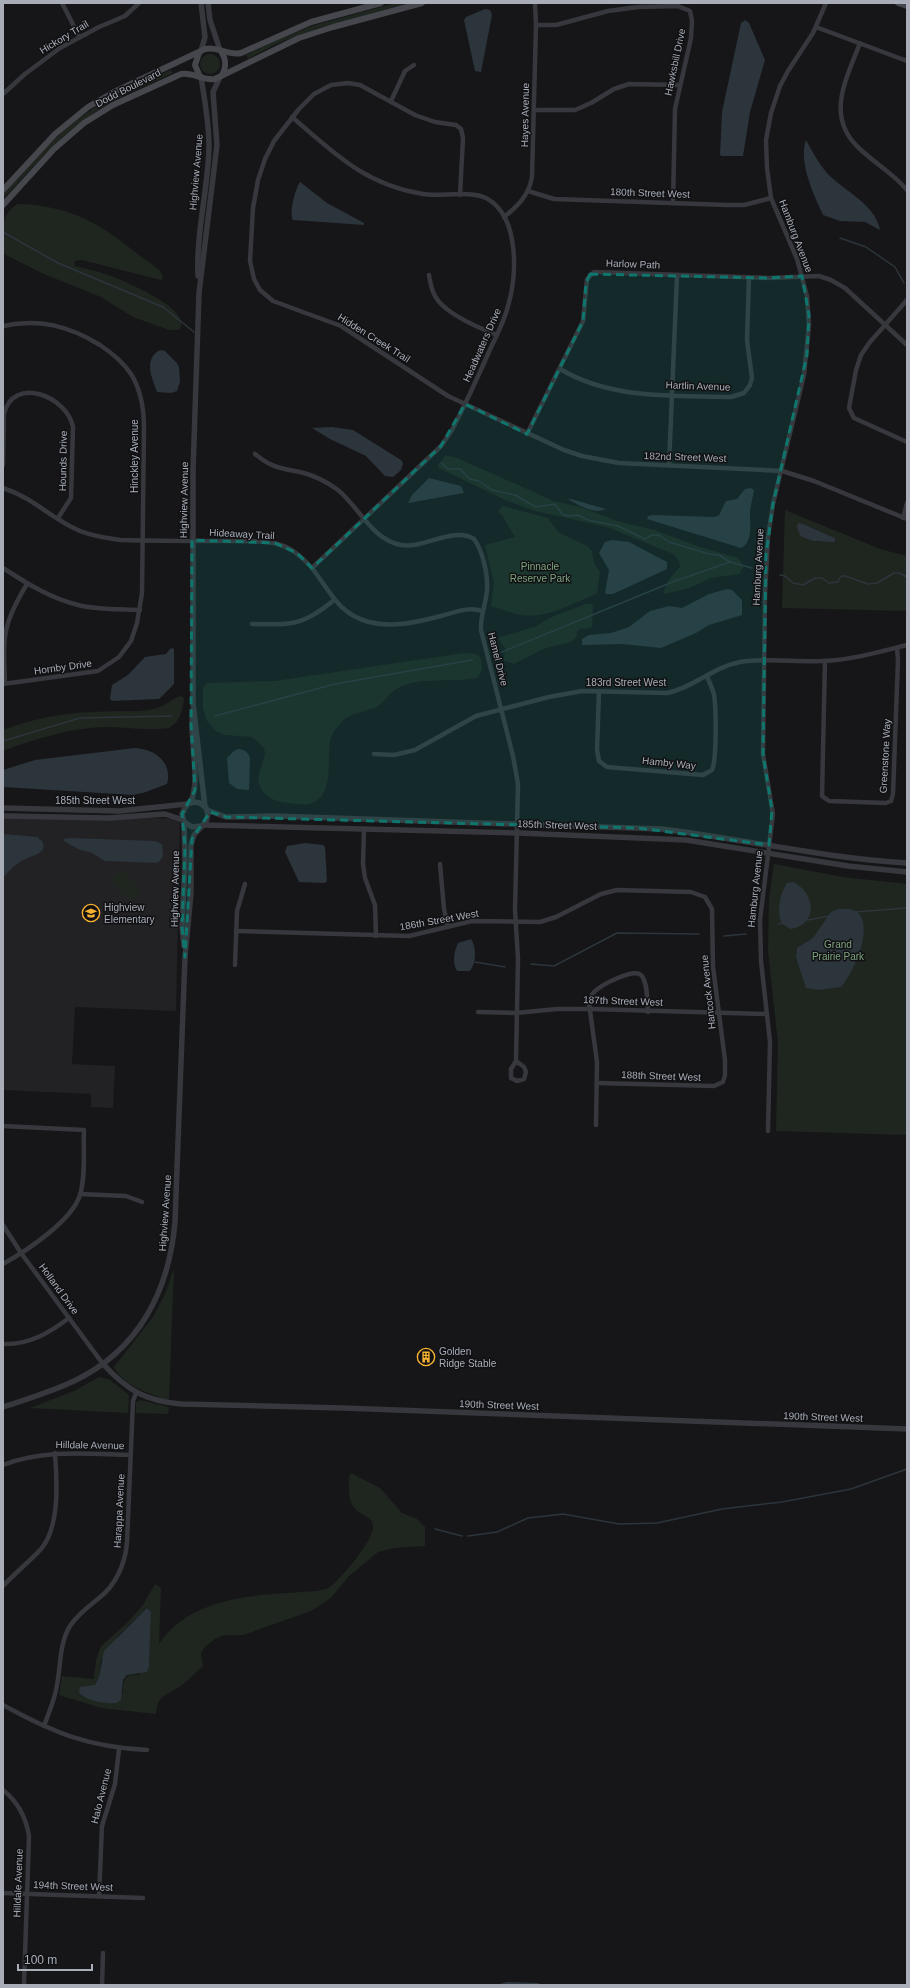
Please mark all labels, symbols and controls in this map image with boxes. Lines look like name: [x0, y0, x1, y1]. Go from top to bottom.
street label: Hickory Trail: [38, 18, 90, 56]
street label: Hawksbill Drive: [663, 27, 688, 97]
street label: Dodd Boulevard: [94, 67, 162, 109]
street label: Hayes Avenue: [519, 82, 531, 147]
street label: Highview Avenue: [187, 133, 205, 211]
street label: 180th Street West: [610, 186, 690, 200]
street label: Hamburg Avenue: [777, 198, 815, 274]
street label: Harlow Path: [606, 258, 660, 270]
street label: Headwaters Drive: [461, 306, 503, 384]
street label: Hidden Creek Trail: [336, 311, 412, 365]
street label: Hartlin Avenue: [665, 379, 731, 393]
street label: Hinckley Avenue: [129, 419, 140, 493]
street label: Hounds Drive: [57, 430, 69, 491]
street label: 182nd Street West: [644, 450, 727, 464]
street label: Highview Avenue: [178, 461, 190, 538]
street label: Hideaway Trail: [209, 527, 275, 541]
street label: Hamburg Avenue: [750, 528, 766, 606]
park label: Pinnacle Reserve Park: [510, 561, 571, 584]
street label: Hamel Drive: [486, 631, 510, 687]
street label: Hornby Drive: [33, 657, 93, 677]
street label: 183rd Street West: [586, 677, 666, 688]
street label: Greenstone Way: [878, 718, 892, 794]
street label: Hamby Way: [642, 755, 696, 771]
street label: 185th Street West: [55, 795, 135, 806]
street label: 185th Street West: [517, 818, 597, 832]
street label: Highview Avenue: [169, 850, 181, 927]
street label: Hamburg Avenue: [746, 850, 765, 928]
place label: Highview Elementary: [104, 902, 155, 925]
school or university icon: Highview Elementary: [81, 903, 101, 923]
street label: 186th Street West: [399, 908, 479, 932]
park label: Grand Prairie Park: [812, 939, 865, 962]
street label: Hancock Avenue: [699, 954, 717, 1030]
street label: 187th Street West: [583, 994, 663, 1008]
street label: 188th Street West: [621, 1069, 701, 1083]
street label: Highview Avenue: [157, 1174, 173, 1252]
street label: Holland Drive: [37, 1261, 81, 1317]
place label: Golden Ridge Stable: [439, 1346, 497, 1369]
building icon: Golden Ridge Stable: [416, 1347, 436, 1367]
street label: 190th Street West: [459, 1398, 539, 1412]
street label: 190th Street West: [783, 1410, 863, 1424]
street label: Hilldale Avenue: [56, 1439, 125, 1451]
street label: Harappa Avenue: [112, 1473, 126, 1548]
street label: Halo Avenue: [89, 1767, 113, 1825]
street label: Hilldale Avenue: [11, 1848, 25, 1918]
street label: 194th Street West: [33, 1879, 113, 1893]
scale bar: [18, 1946, 92, 1972]
text: 100 m: [24, 1953, 57, 1967]

